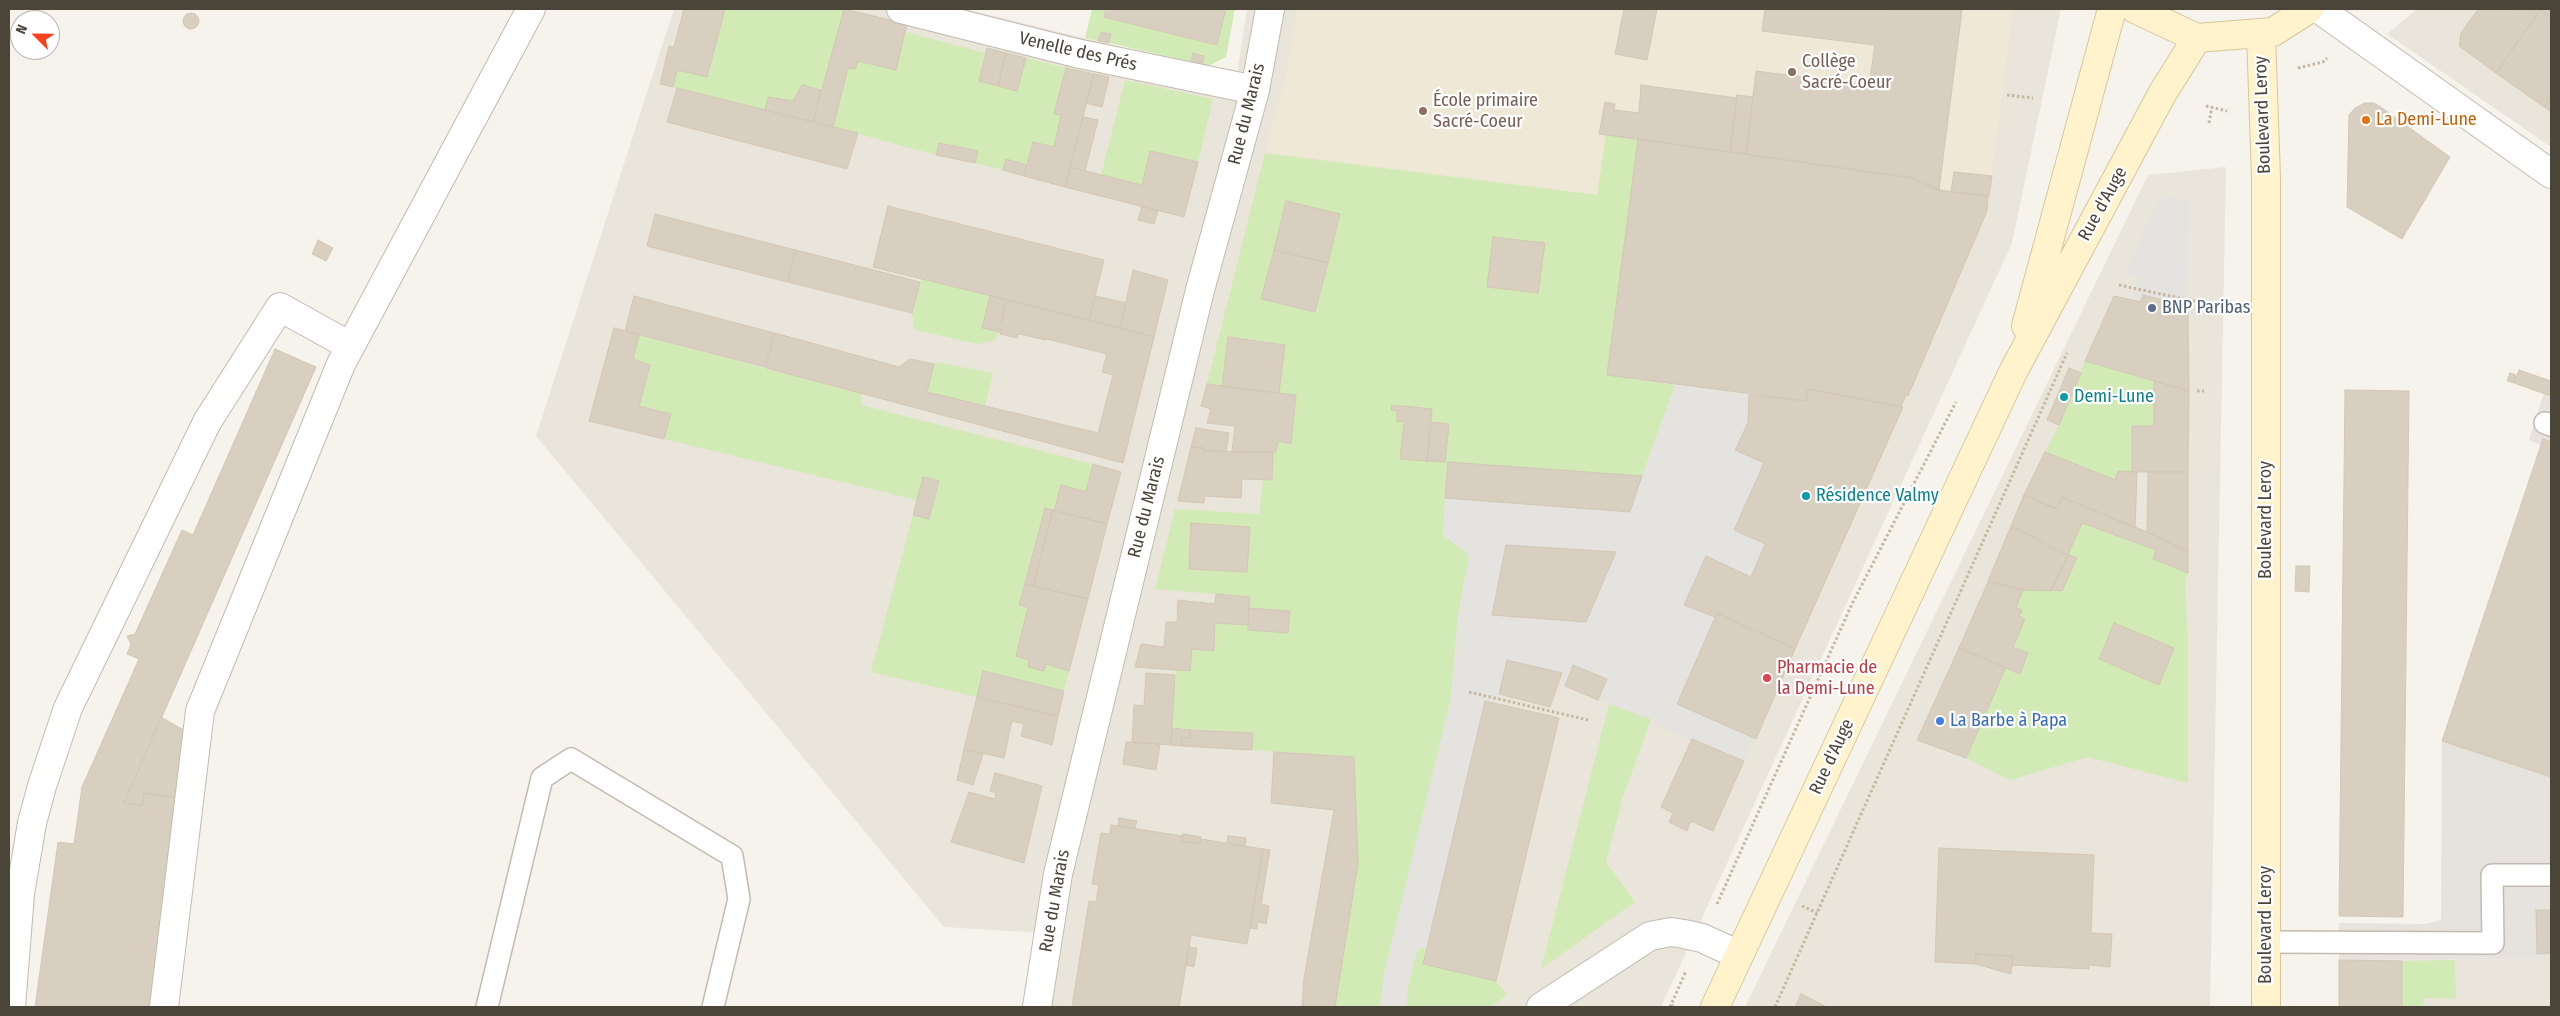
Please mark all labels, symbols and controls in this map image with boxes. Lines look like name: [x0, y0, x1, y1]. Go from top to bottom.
north arrow: [10, 10, 60, 60]
text: N: [12, 22, 31, 37]
street label: Venelle des Prés: [1017, 28, 1139, 76]
place label: Collège Sacré-Coeur: [1802, 51, 1892, 94]
street label: Boulevard Leroy: [2250, 56, 2276, 174]
street label: Rue du Marais: [1224, 61, 1270, 167]
marker: Collège Sacré-Coeur: [1786, 66, 1798, 78]
place label: École primaire Sacré-Coeur: [1433, 90, 1538, 132]
marker: École primaire Sacré-Coeur: [1417, 105, 1429, 117]
place label: La Demi-Lune: [2376, 109, 2477, 131]
marker: La Demi-Lune: [2360, 114, 2372, 126]
street label: Rue d'Auge: [2074, 163, 2132, 245]
place label: BNP Paribas: [2162, 297, 2250, 319]
marker: BNP Paribas: [2146, 302, 2158, 314]
place label: Demi-Lune: [2074, 386, 2154, 408]
marker: Demi-Lune: [2058, 391, 2070, 403]
street label: Rue du Marais: [1124, 454, 1170, 560]
street label: Boulevard Leroy: [2255, 461, 2277, 579]
place label: Résidence Valmy: [1816, 485, 1939, 507]
marker: Résidence Valmy: [1800, 490, 1812, 502]
place label: Pharmacie de la Demi-Lune: [1777, 657, 1877, 700]
marker: Pharmacie de la Demi-Lune: [1761, 672, 1773, 684]
place label: La Barbe à Papa: [1950, 710, 2067, 732]
marker: La Barbe à Papa: [1934, 715, 1946, 727]
street label: Rue d'Auge: [1805, 716, 1859, 798]
street label: Rue du Marais: [1035, 848, 1075, 954]
street label: Boulevard Leroy: [2255, 866, 2277, 984]

